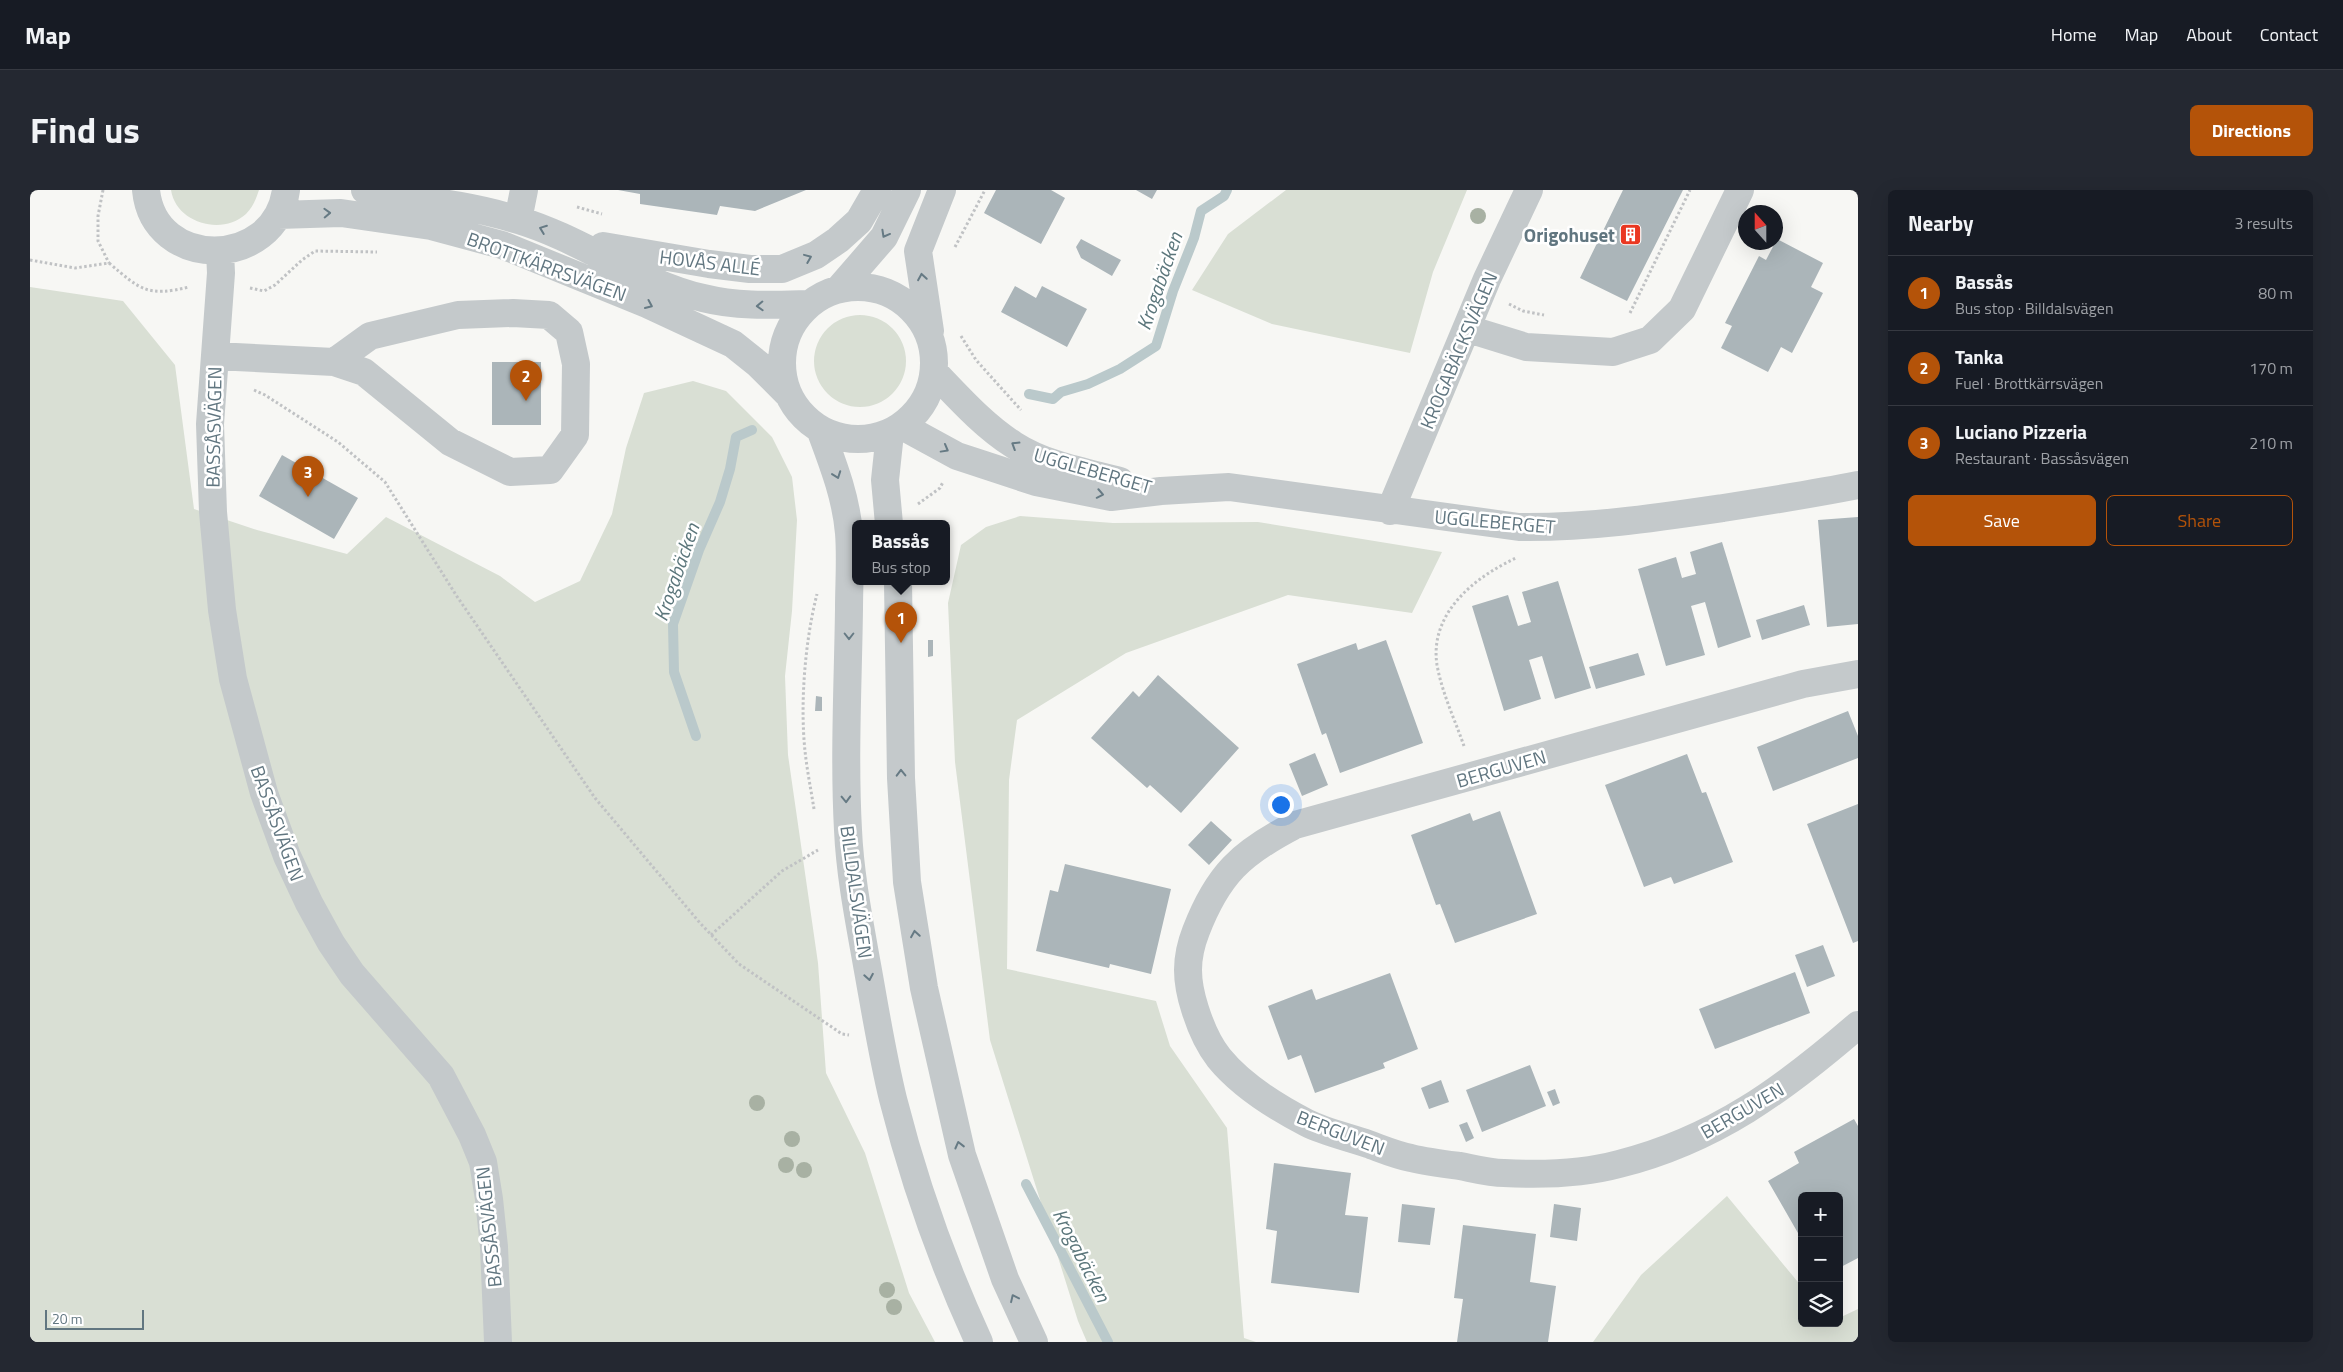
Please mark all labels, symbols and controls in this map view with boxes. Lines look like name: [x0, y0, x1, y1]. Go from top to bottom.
text: Map: [25, 17, 71, 53]
text: Home: [2051, 21, 2097, 48]
text: Map: [2125, 21, 2158, 48]
text: About: [2186, 21, 2232, 48]
text: Contact: [2260, 21, 2318, 48]
text: Find us: [30, 103, 140, 157]
button: Directions: [2190, 105, 2313, 156]
north arrow: [1738, 205, 1783, 250]
text: Nearby: [1908, 207, 1973, 239]
one-way arrow: [324, 208, 331, 218]
text: 3 results: [2234, 211, 2293, 235]
place label: Origohuset: [1524, 220, 1615, 249]
building icon: Origohuset: [1619, 222, 1643, 246]
street label: BROTTKÄRRSVÄGEN: [463, 224, 631, 308]
one-way arrow: [539, 225, 548, 235]
water label: Krogabäcken: [1128, 227, 1191, 334]
one-way arrow: [882, 228, 892, 237]
street label: HOVÅS ALLÉ: [658, 241, 762, 283]
one-way arrow: [803, 254, 812, 265]
street label: KROGABÄCKSVÄGEN: [1412, 267, 1504, 433]
text: Bassås: [1955, 267, 2013, 296]
one-way arrow: [917, 272, 927, 281]
text: 1: [1920, 281, 1928, 305]
text: 80 m: [2258, 281, 2293, 305]
text: Bus stop · Billdalsvägen: [1955, 296, 2114, 320]
one-way arrow: [644, 299, 653, 310]
one-way arrow: [756, 300, 764, 311]
text: Tanka: [1955, 342, 2003, 371]
text: 2: [1920, 356, 1928, 380]
text: 170 m: [2249, 356, 2293, 380]
pin: 2: [510, 360, 542, 401]
street label: BASSÅSVÄGEN: [197, 366, 229, 488]
text: Fuel · Brottkärrsvägen: [1955, 371, 2103, 395]
text: Luciano Pizzeria: [1955, 417, 2087, 446]
text: 3: [1920, 431, 1928, 455]
text: 210 m: [2249, 431, 2293, 455]
street label: UGGLEBERGET: [1031, 439, 1155, 501]
one-way arrow: [1011, 441, 1020, 451]
one-way arrow: [939, 443, 948, 453]
text: Restaurant · Bassåsvägen: [1955, 446, 2129, 470]
pin: 3: [292, 456, 324, 497]
one-way arrow: [831, 470, 841, 479]
one-way arrow: [1096, 489, 1104, 499]
button: Save: [1908, 495, 2096, 546]
button: Share: [2106, 495, 2293, 546]
street label: UGGLEBERGET: [1433, 501, 1557, 541]
water label: Krogabäcken: [645, 518, 708, 625]
popup: [852, 520, 950, 585]
text: Bassås: [871, 526, 929, 555]
text: Bus stop: [871, 555, 931, 579]
pin: 1: [885, 602, 917, 643]
one-way arrow: [843, 633, 854, 641]
street label: BERGUVEN: [1453, 741, 1549, 795]
street label: BASSÅSVÄGEN: [244, 761, 312, 885]
one-way arrow: [896, 769, 906, 776]
your location: [1268, 792, 1294, 818]
one-way arrow: [841, 795, 852, 803]
street label: BILLDALSVÄGEN: [833, 824, 881, 960]
one-way arrow: [911, 930, 921, 939]
one-way arrow: [863, 973, 873, 981]
street label: BERGUVEN: [1695, 1074, 1789, 1146]
street label: BERGUVEN: [1293, 1102, 1389, 1162]
one-way arrow: [955, 1141, 965, 1149]
street label: BASSÅSVÄGEN: [467, 1165, 509, 1289]
map controls: [1798, 1192, 1843, 1327]
button: +: [1798, 1192, 1843, 1237]
water label: Krogabäcken: [1045, 1203, 1119, 1308]
button: −: [1798, 1237, 1843, 1282]
button: layers: [1798, 1282, 1843, 1327]
one-way arrow: [1010, 1294, 1020, 1303]
scale bar: [45, 1307, 144, 1330]
text: 20 m: [52, 1308, 82, 1329]

